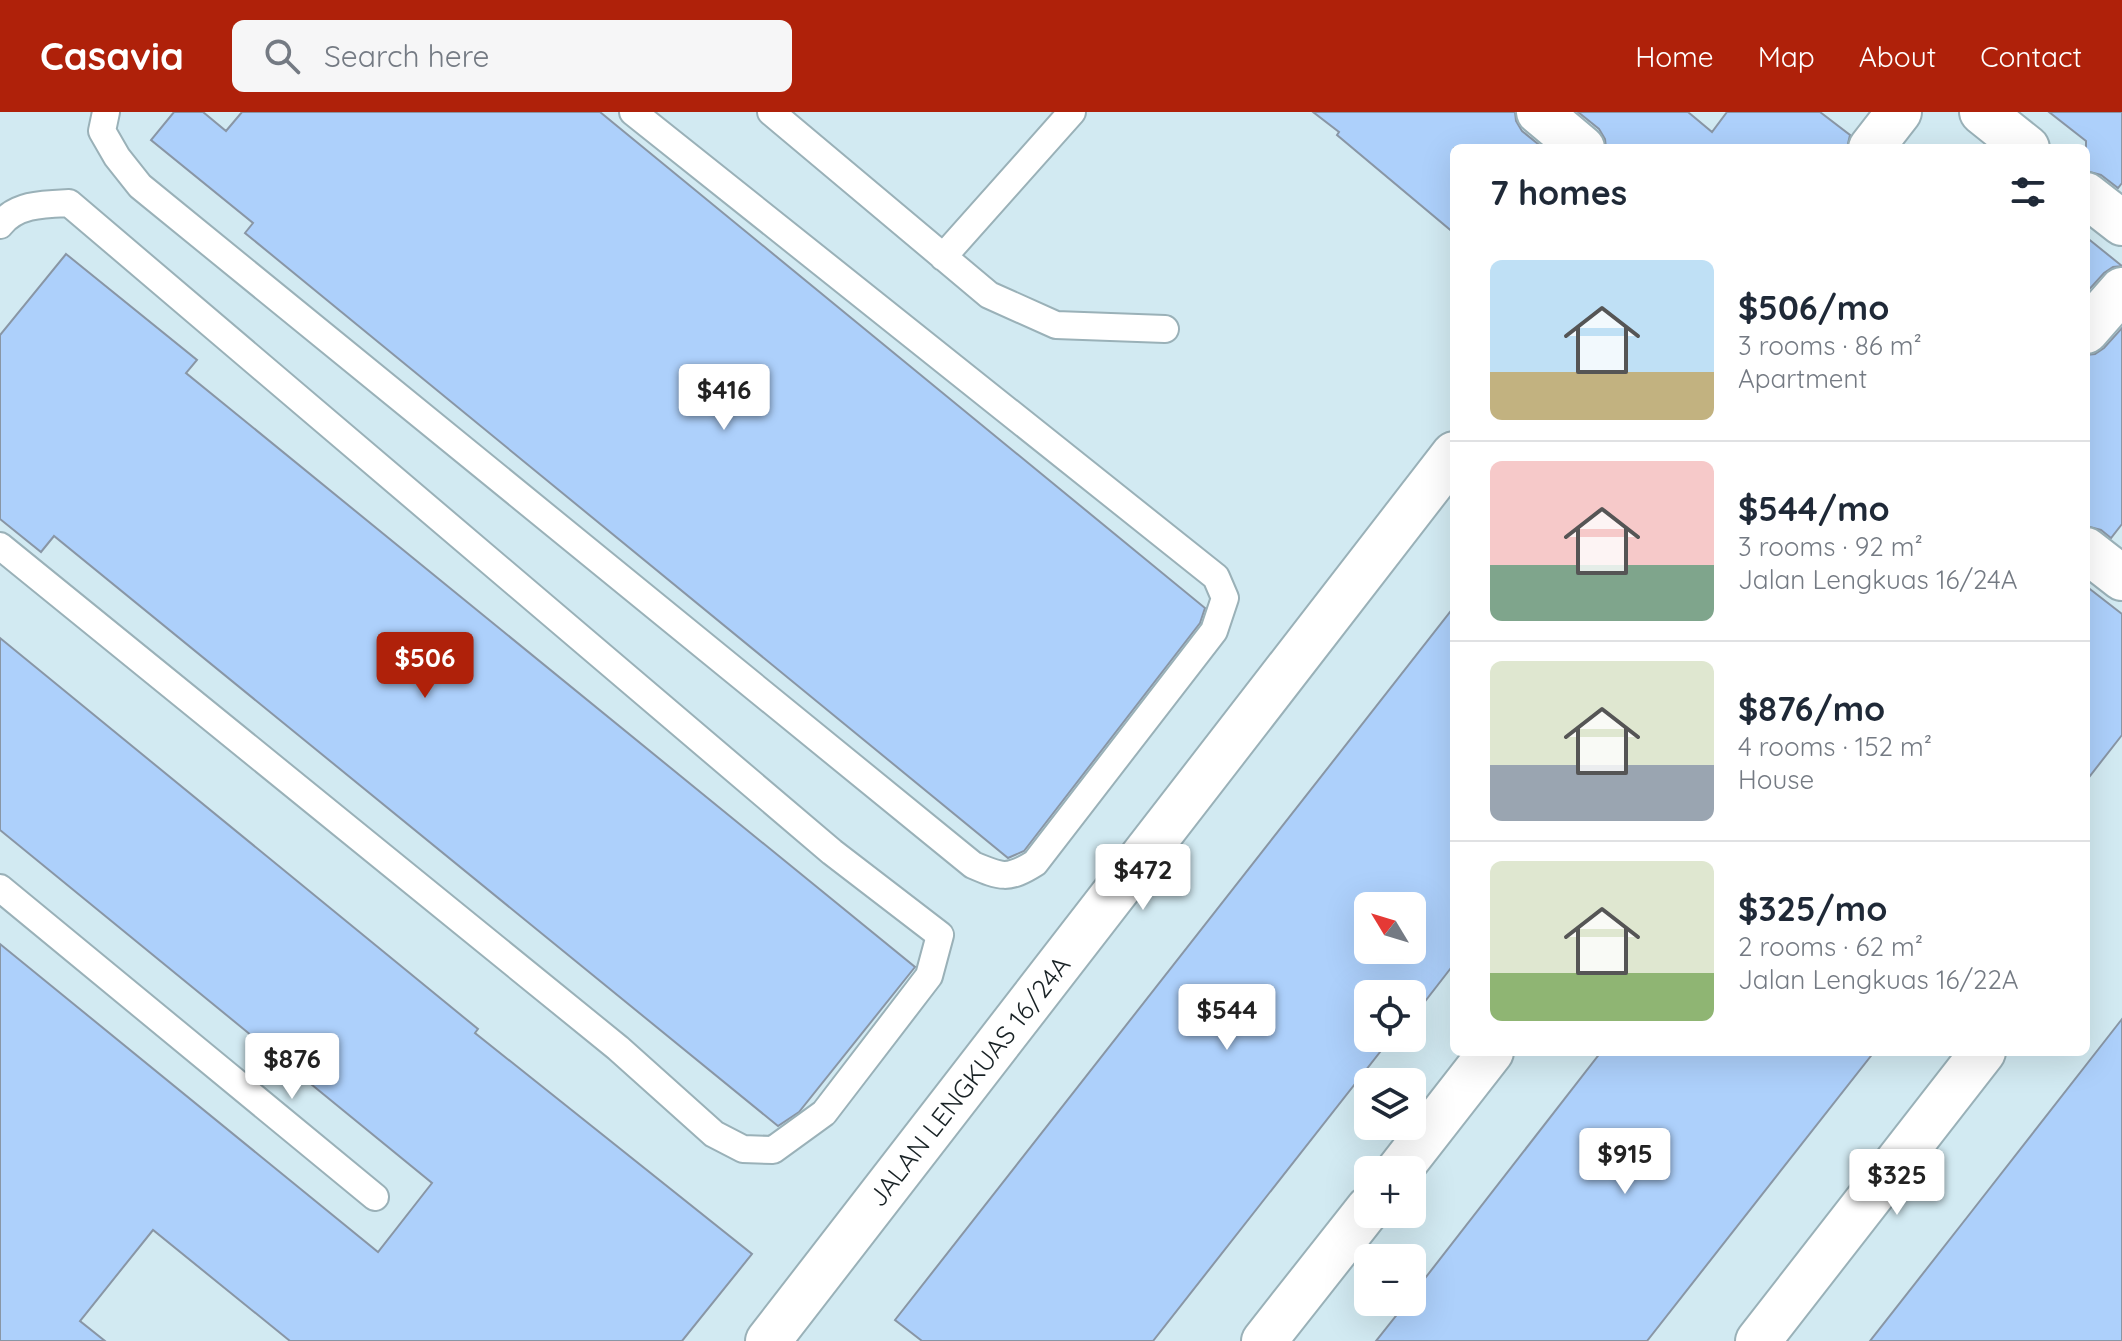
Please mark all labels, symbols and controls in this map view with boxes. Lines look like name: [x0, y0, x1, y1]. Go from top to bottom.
search box: [232, 20, 792, 92]
text: Casavia: [40, 32, 184, 80]
icon: search: [260, 34, 304, 78]
text: Search here: [324, 37, 490, 75]
text: Home: [1635, 39, 1714, 74]
text: Map: [1758, 39, 1815, 74]
text: About: [1859, 39, 1936, 74]
text: Contact: [1980, 39, 2082, 74]
icon: filters: [2006, 170, 2050, 214]
text: 7 homes: [1490, 171, 1627, 214]
text: $506/mo: [1738, 286, 1889, 329]
icon: home: [1554, 292, 1650, 388]
text: 3 rooms · 86 m²: [1738, 329, 1922, 362]
text: Apartment: [1738, 362, 1867, 395]
pin: $416: [677, 364, 771, 432]
text: $416: [697, 373, 751, 406]
text: $544/mo: [1738, 487, 1890, 530]
icon: home: [1554, 493, 1650, 589]
text: 3 rooms · 92 m²: [1738, 530, 1923, 563]
text: Jalan Lengkuas 16/24A: [1738, 563, 2018, 596]
pin: $506: [378, 632, 472, 700]
text: $506: [395, 641, 455, 674]
text: $876/mo: [1738, 687, 1885, 730]
icon: home: [1554, 693, 1650, 789]
text: 4 rooms · 152 m²: [1738, 730, 1932, 763]
text: House: [1738, 763, 1814, 796]
pin: $472: [1096, 844, 1190, 912]
text: $472: [1113, 853, 1173, 886]
text: $325/mo: [1738, 887, 1887, 930]
north arrow: [1354, 892, 1426, 964]
map controls: [1354, 892, 1426, 1316]
icon: home: [1554, 893, 1650, 989]
text: 2 rooms · 62 m²: [1738, 930, 1923, 963]
street label: JALAN LENGKUAS 16/24A: [861, 949, 1077, 1213]
text: Jalan Lengkuas 16/22A: [1738, 963, 2019, 996]
button: locate: [1354, 980, 1426, 1052]
pin: $544: [1180, 984, 1274, 1052]
text: $544: [1196, 993, 1258, 1026]
pin: $876: [245, 1033, 339, 1101]
text: $876: [263, 1042, 321, 1075]
button: layers: [1354, 1068, 1426, 1140]
pin: $915: [1578, 1128, 1672, 1196]
text: $915: [1597, 1137, 1653, 1170]
pin: $325: [1850, 1149, 1944, 1217]
button: +: [1354, 1156, 1426, 1228]
text: $325: [1867, 1158, 1927, 1191]
button: −: [1354, 1244, 1426, 1316]

